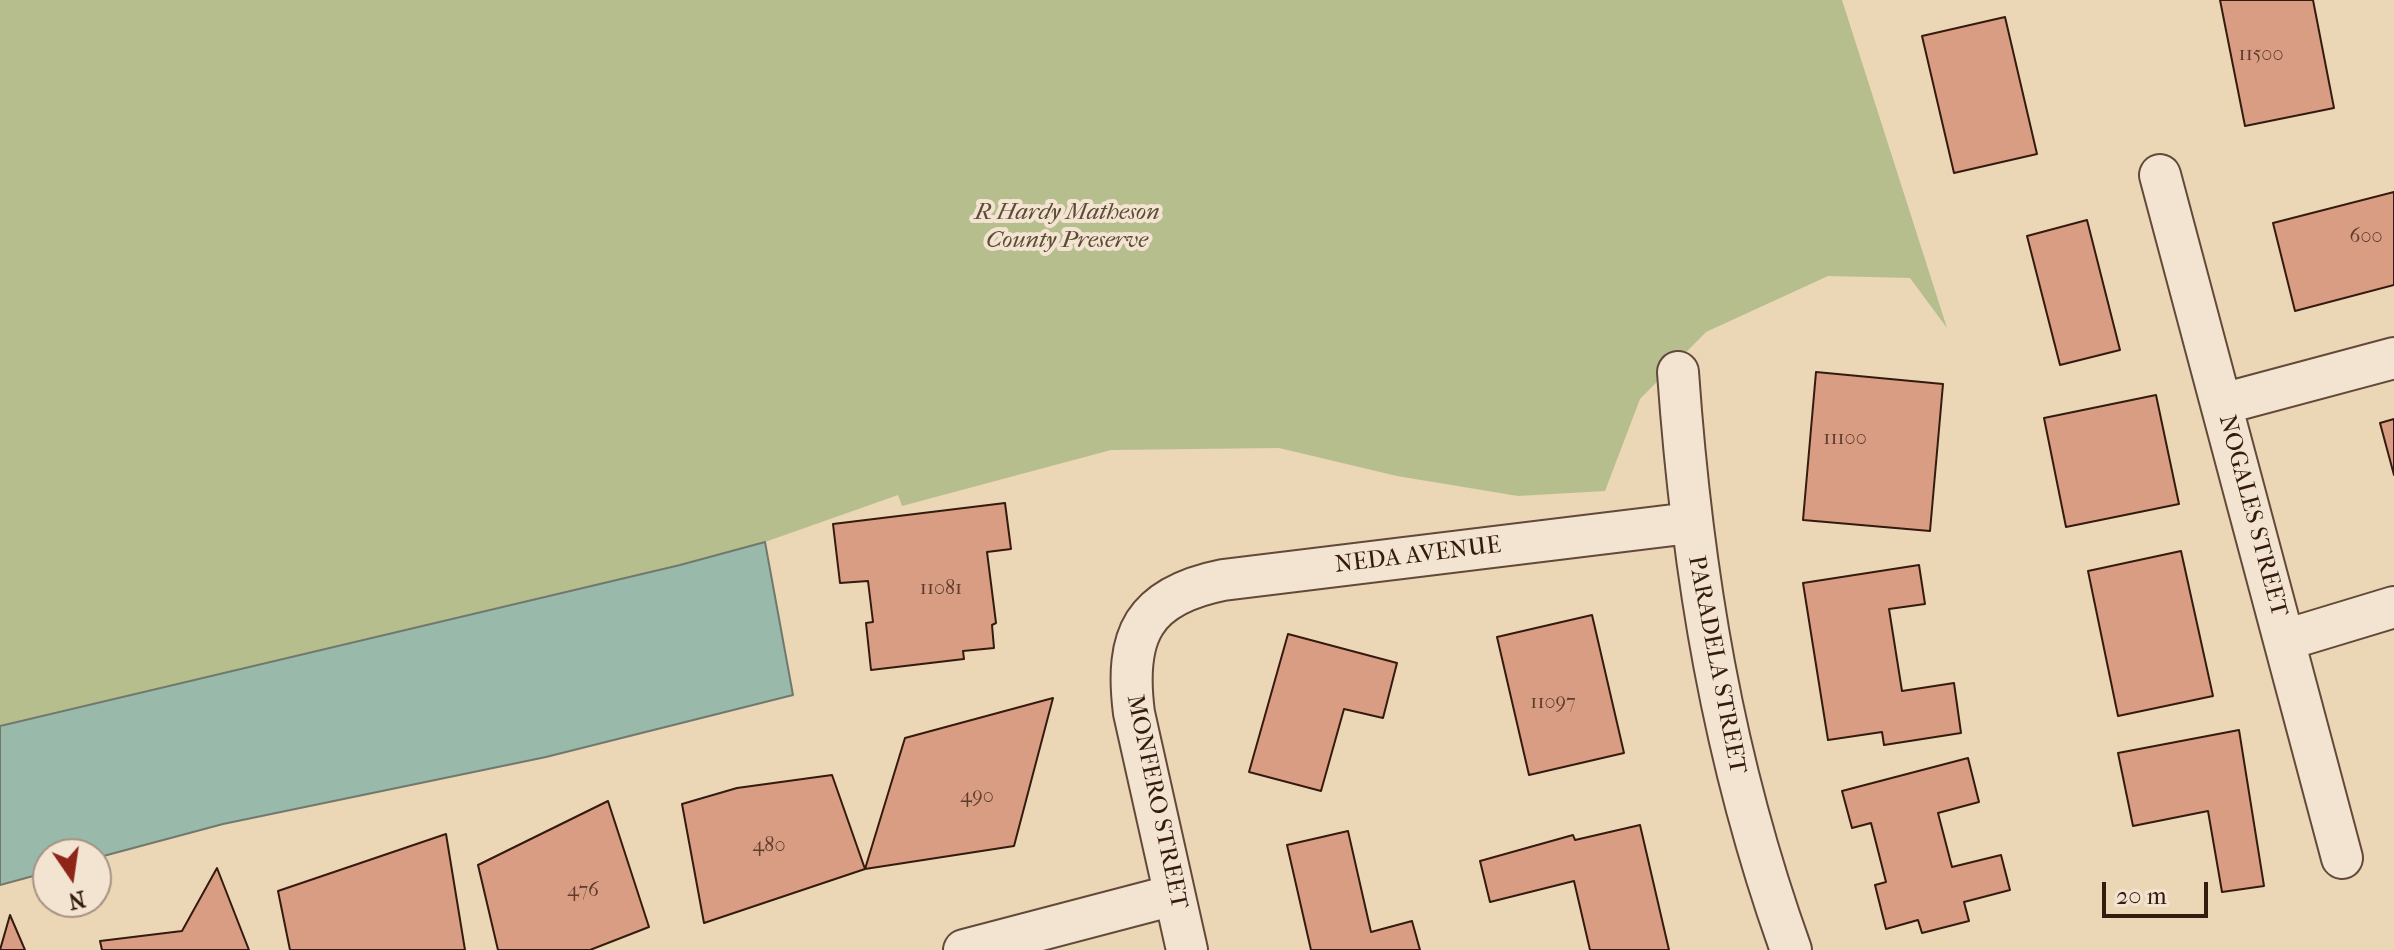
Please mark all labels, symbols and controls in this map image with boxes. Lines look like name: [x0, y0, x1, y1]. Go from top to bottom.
house number: 11500: [2239, 43, 2283, 67]
park label: R Hardy Matheson County Preserve: [974, 199, 1160, 255]
house number: 600: [2350, 225, 2382, 249]
street label: NOGALES STREET: [2211, 412, 2293, 620]
house number: 11100: [1823, 427, 1867, 451]
street label: NEDA AVENUE: [1333, 532, 1503, 580]
street label: PARADELA STREET: [1681, 553, 1751, 777]
house number: 11081: [920, 577, 962, 601]
house number: 11097: [1530, 691, 1576, 715]
street label: MONFERO STREET: [1119, 692, 1193, 912]
house number: 490: [960, 785, 994, 809]
house number: 480: [753, 834, 785, 858]
north arrow: [32, 838, 112, 918]
scale bar: [2106, 866, 2212, 916]
house number: 476: [567, 879, 599, 903]
text: 20 m: [2116, 882, 2167, 910]
text: N: [66, 885, 88, 914]

